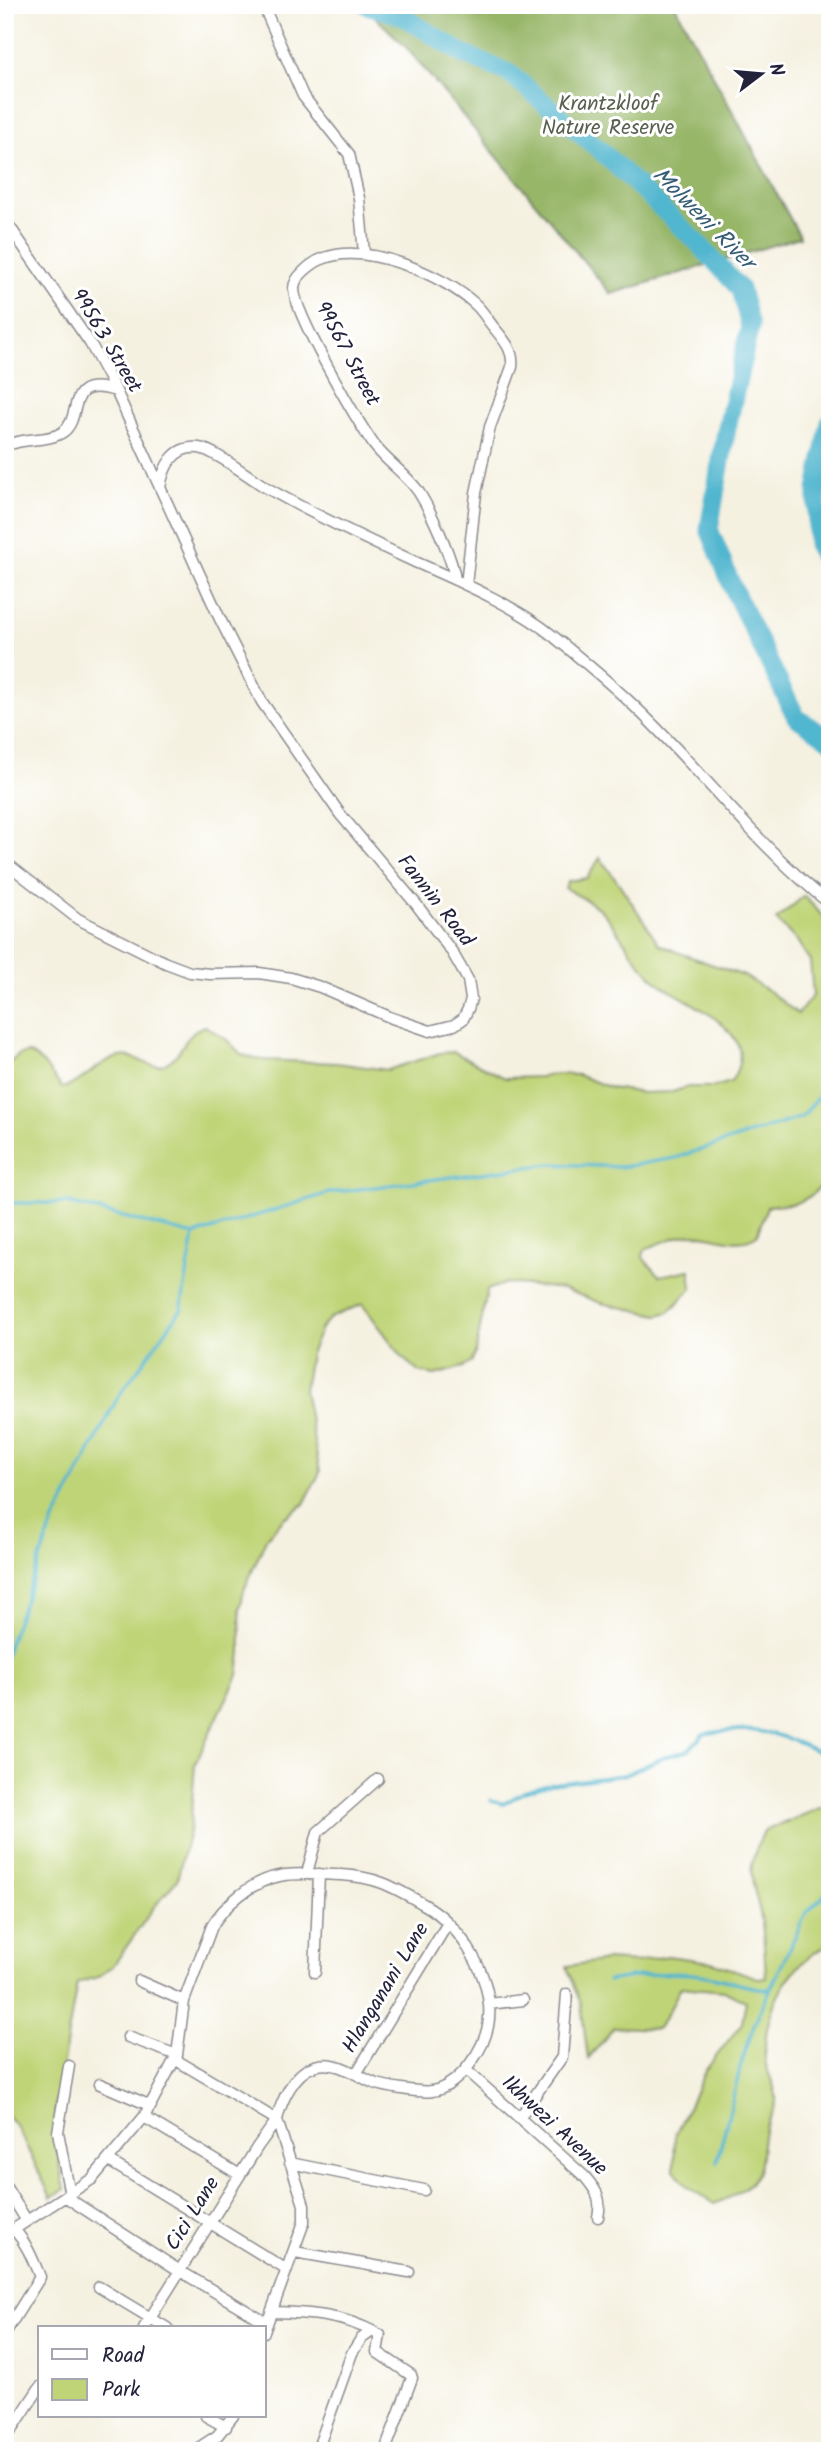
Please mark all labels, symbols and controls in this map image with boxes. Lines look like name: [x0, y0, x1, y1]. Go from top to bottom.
north arrow: [726, 38, 796, 108]
text: N: [759, 60, 791, 80]
park label: Krantzkloof Nature Reserve: [542, 88, 675, 145]
water label: Molweni River: [643, 159, 766, 282]
street label: 99563 Street: [62, 282, 151, 400]
street label: 99567 Street: [305, 296, 389, 413]
street label: Fannin Road: [388, 848, 482, 955]
street label: Hlanganani Lane: [334, 1916, 438, 2060]
street label: Ikhwezi Avenue: [493, 2068, 615, 2185]
street label: Cici Lane: [157, 2170, 229, 2258]
legend: [38, 2326, 266, 2418]
text: Road: [102, 2340, 145, 2373]
text: Park: [102, 2374, 140, 2407]

